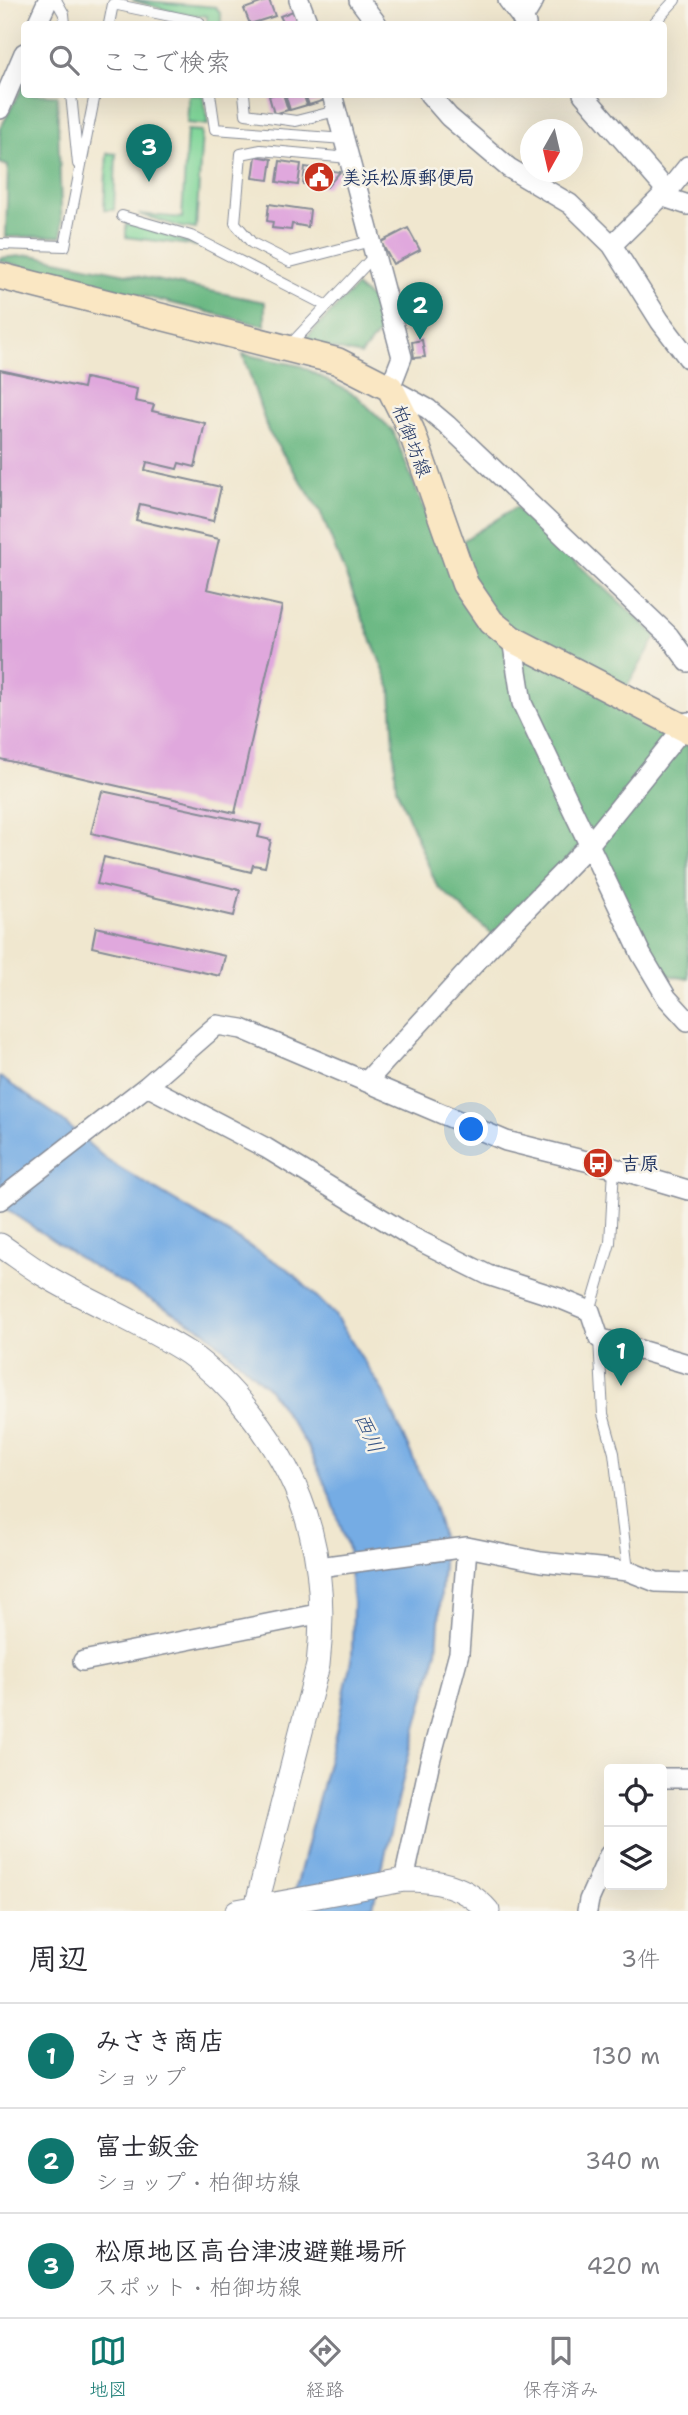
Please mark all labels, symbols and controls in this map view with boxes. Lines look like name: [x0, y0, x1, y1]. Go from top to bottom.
search box: [21, 21, 667, 98]
icon: search: [45, 41, 83, 79]
text: ここで検索: [101, 44, 231, 79]
north arrow: [520, 119, 583, 182]
pin: 3: [126, 124, 172, 182]
public building icon: 美浜松原郵便局: [302, 160, 336, 194]
place label: 美浜松原郵便局: [342, 165, 475, 190]
pin: 2: [397, 282, 443, 340]
street label: 柏御坊線: [387, 401, 437, 481]
your location: [454, 1112, 488, 1146]
bus stop icon: 吉原: [581, 1146, 615, 1180]
place label: 吉原: [621, 1151, 659, 1176]
pin: 1: [598, 1328, 644, 1386]
water label: 西川: [348, 1408, 390, 1458]
map controls: [604, 1764, 667, 1890]
button: locate: [604, 1764, 667, 1827]
button: layers: [604, 1827, 667, 1890]
text: 周辺: [28, 1938, 88, 1979]
text: 3件: [621, 1944, 660, 1974]
text: みさき商店: [95, 2023, 225, 2058]
text: 1: [46, 2041, 56, 2071]
text: 130 m: [592, 2041, 660, 2071]
text: ショップ: [95, 2062, 186, 2092]
text: 富士鈑金: [95, 2128, 199, 2163]
text: 2: [43, 2146, 59, 2176]
text: 340 m: [585, 2146, 660, 2176]
text: ショップ · 柏御坊線: [95, 2167, 300, 2197]
text: 松原地区高台津波避難場所: [95, 2233, 407, 2268]
text: 3: [43, 2251, 59, 2281]
text: 420 m: [586, 2251, 660, 2281]
text: スポット · 柏御坊線: [95, 2272, 301, 2302]
tab: 地図: [89, 2332, 127, 2402]
tab: 経路: [306, 2332, 344, 2402]
tab: 保存済み: [523, 2332, 599, 2402]

